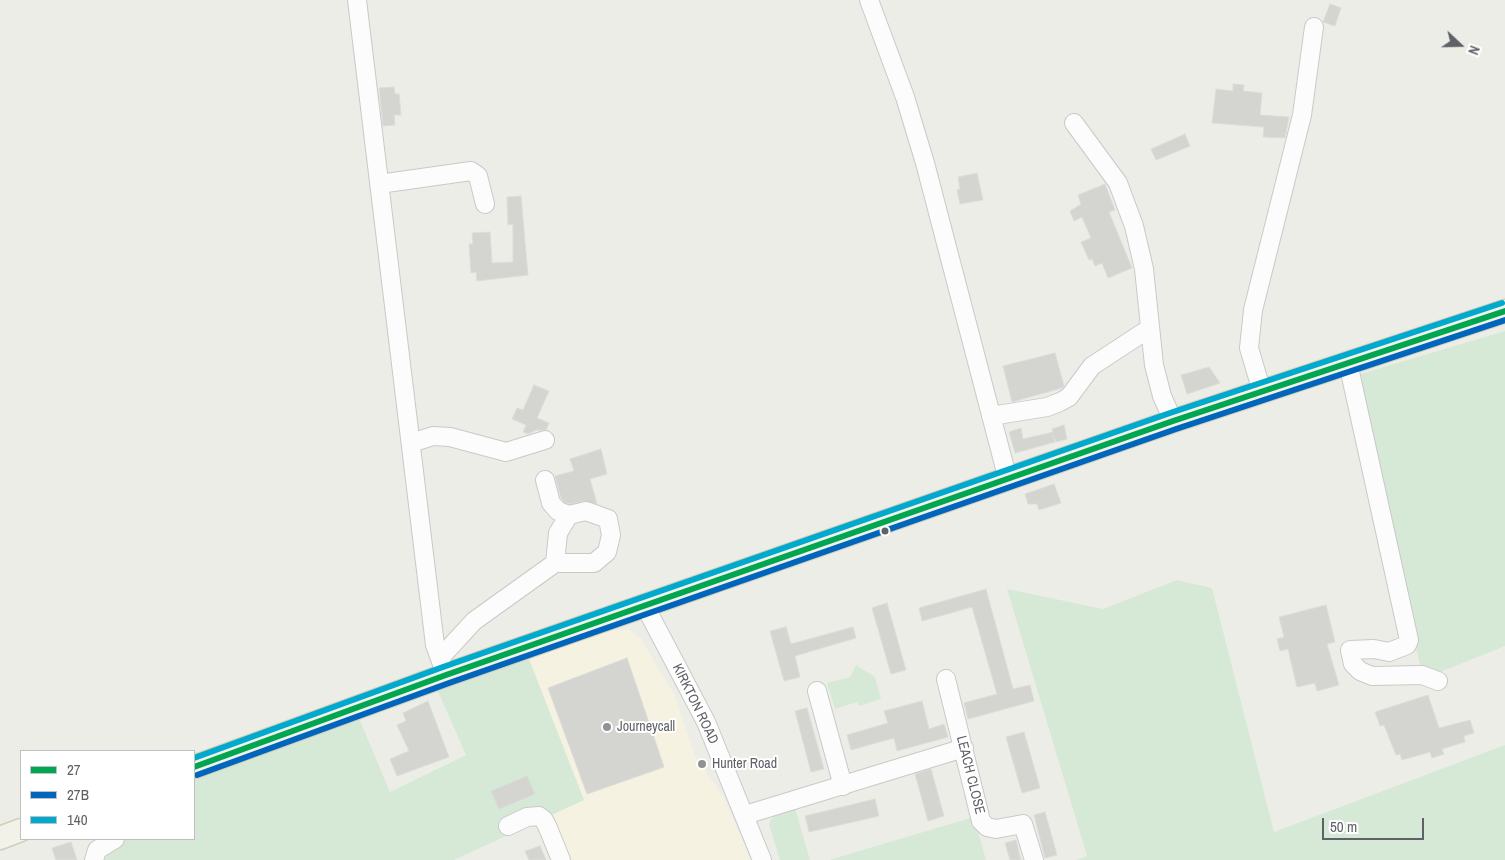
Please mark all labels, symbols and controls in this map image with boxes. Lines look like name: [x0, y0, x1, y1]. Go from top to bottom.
north arrow: [1435, 20, 1485, 70]
text: N: [1464, 43, 1484, 57]
unlabelled marker: [880, 526, 890, 536]
street label: KIRKTON ROAD: [668, 661, 722, 747]
place label: Journeycall: [617, 719, 675, 735]
marker: Journeycall: [601, 721, 613, 733]
street label: LEACH CLOSE: [952, 734, 988, 816]
legend: [20, 750, 195, 840]
place label: Hunter Road: [712, 756, 777, 772]
marker: Hunter Road: [696, 758, 708, 770]
text: 27: [67, 759, 81, 780]
text: 27B: [67, 784, 89, 805]
scale bar: [1325, 808, 1428, 840]
text: 140: [67, 809, 88, 830]
text: 50 m: [1330, 816, 1357, 837]

